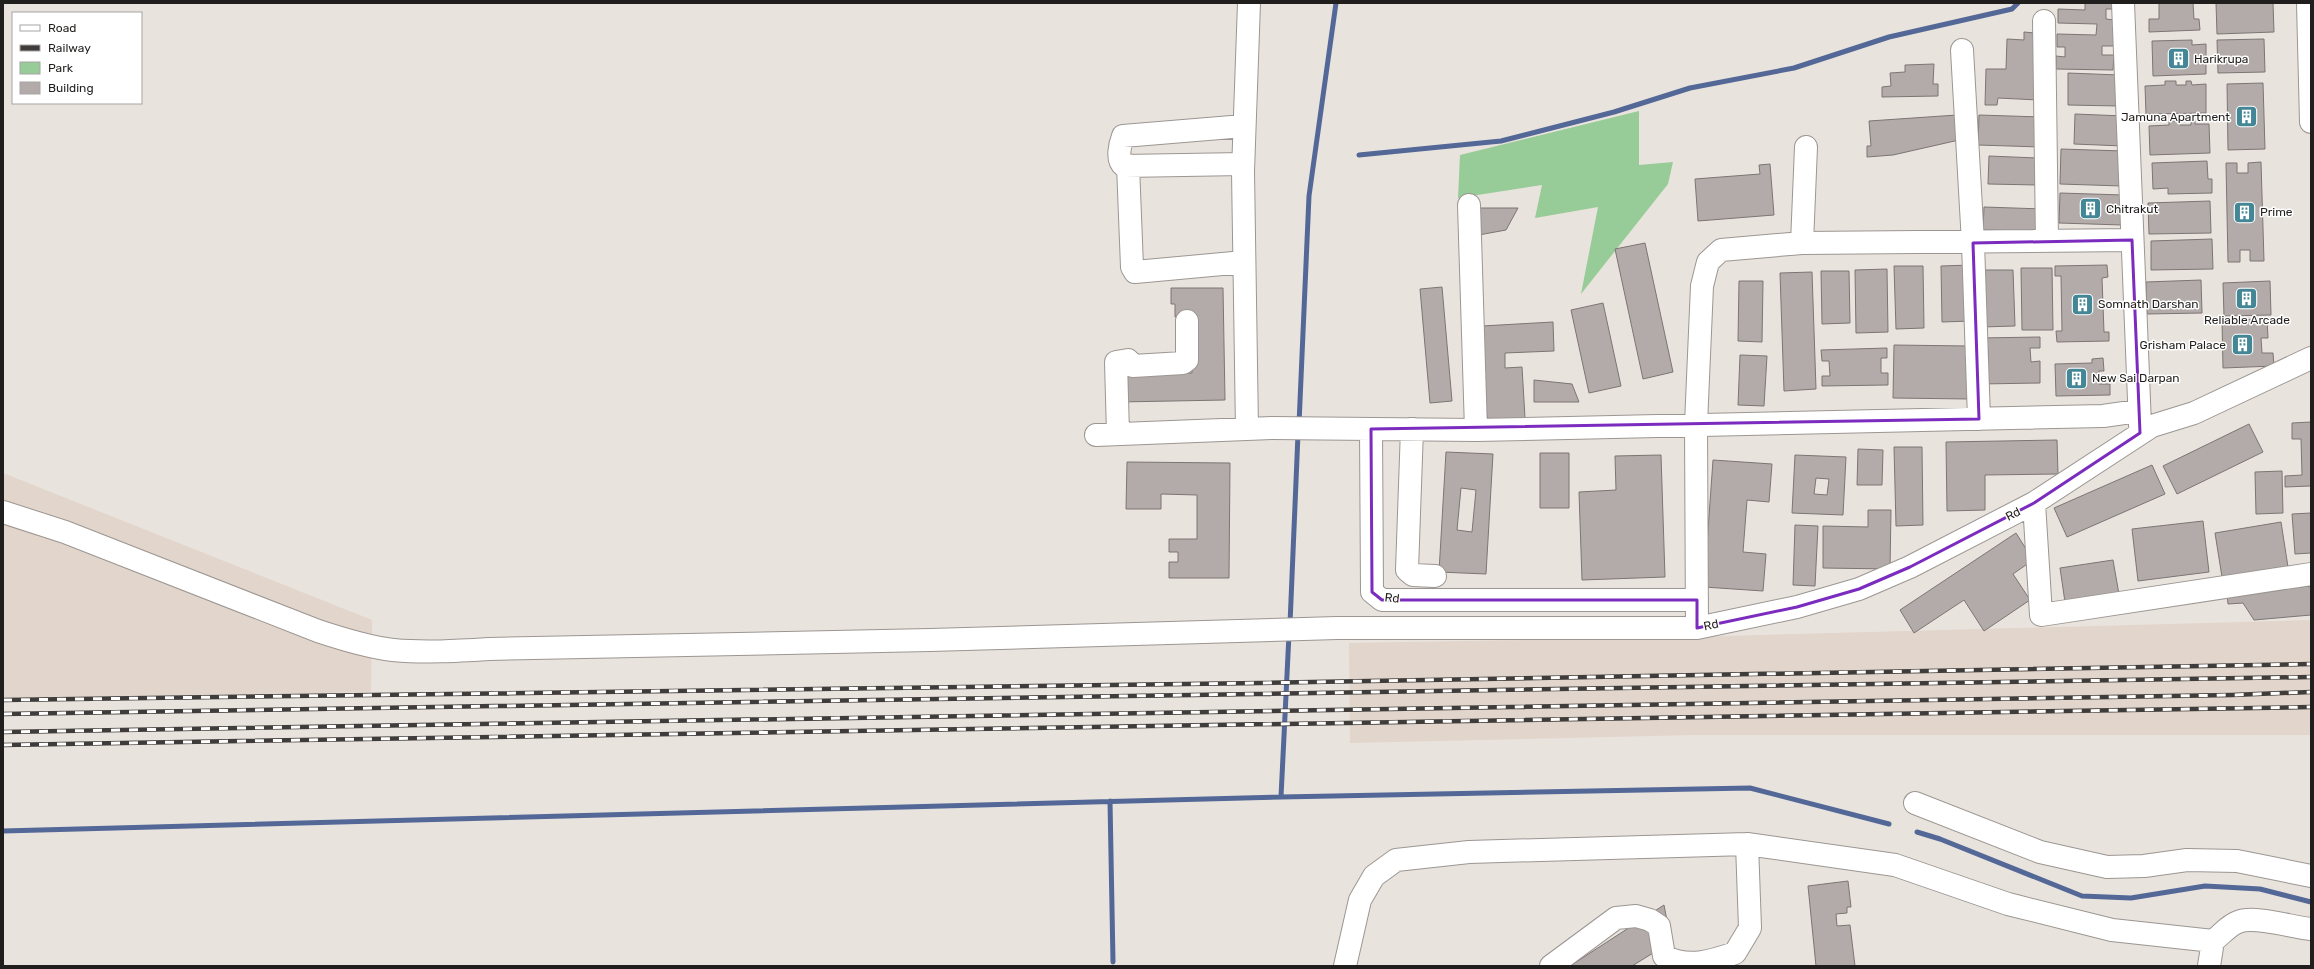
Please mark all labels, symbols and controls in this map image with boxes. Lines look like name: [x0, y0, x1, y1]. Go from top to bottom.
legend: [12, 12, 142, 104]
text: Road: [48, 21, 76, 35]
text: Railway: [48, 41, 91, 55]
building icon: Harikrupa: [2166, 46, 2192, 72]
place label: Harikrupa: [2194, 52, 2248, 66]
text: Park: [48, 61, 74, 75]
text: Building: [48, 81, 94, 95]
building icon: Jamuna Apartment: [2233, 104, 2259, 130]
place label: Jamuna Apartment: [2121, 110, 2230, 124]
building icon: Chitrakut: [2078, 196, 2104, 222]
building icon: Prime: [2232, 199, 2258, 225]
place label: Chitrakut: [2106, 202, 2158, 216]
place label: Prime: [2260, 205, 2293, 219]
building icon: Reliable Arcade: [2234, 286, 2260, 312]
building icon: Somnath Darshan: [2069, 291, 2095, 317]
place label: Somnath Darshan: [2098, 297, 2199, 311]
place label: Reliable Arcade: [2204, 313, 2290, 327]
building icon: Grisham Palace: [2229, 332, 2255, 358]
place label: Grisham Palace: [2140, 338, 2226, 352]
building icon: New Sai Darpan: [2064, 365, 2090, 391]
place label: New Sai Darpan: [2092, 371, 2180, 385]
street label: Rd: [2003, 504, 2023, 524]
street label: Rd: [1384, 590, 1400, 606]
street label: Rd: [1702, 617, 1720, 633]

